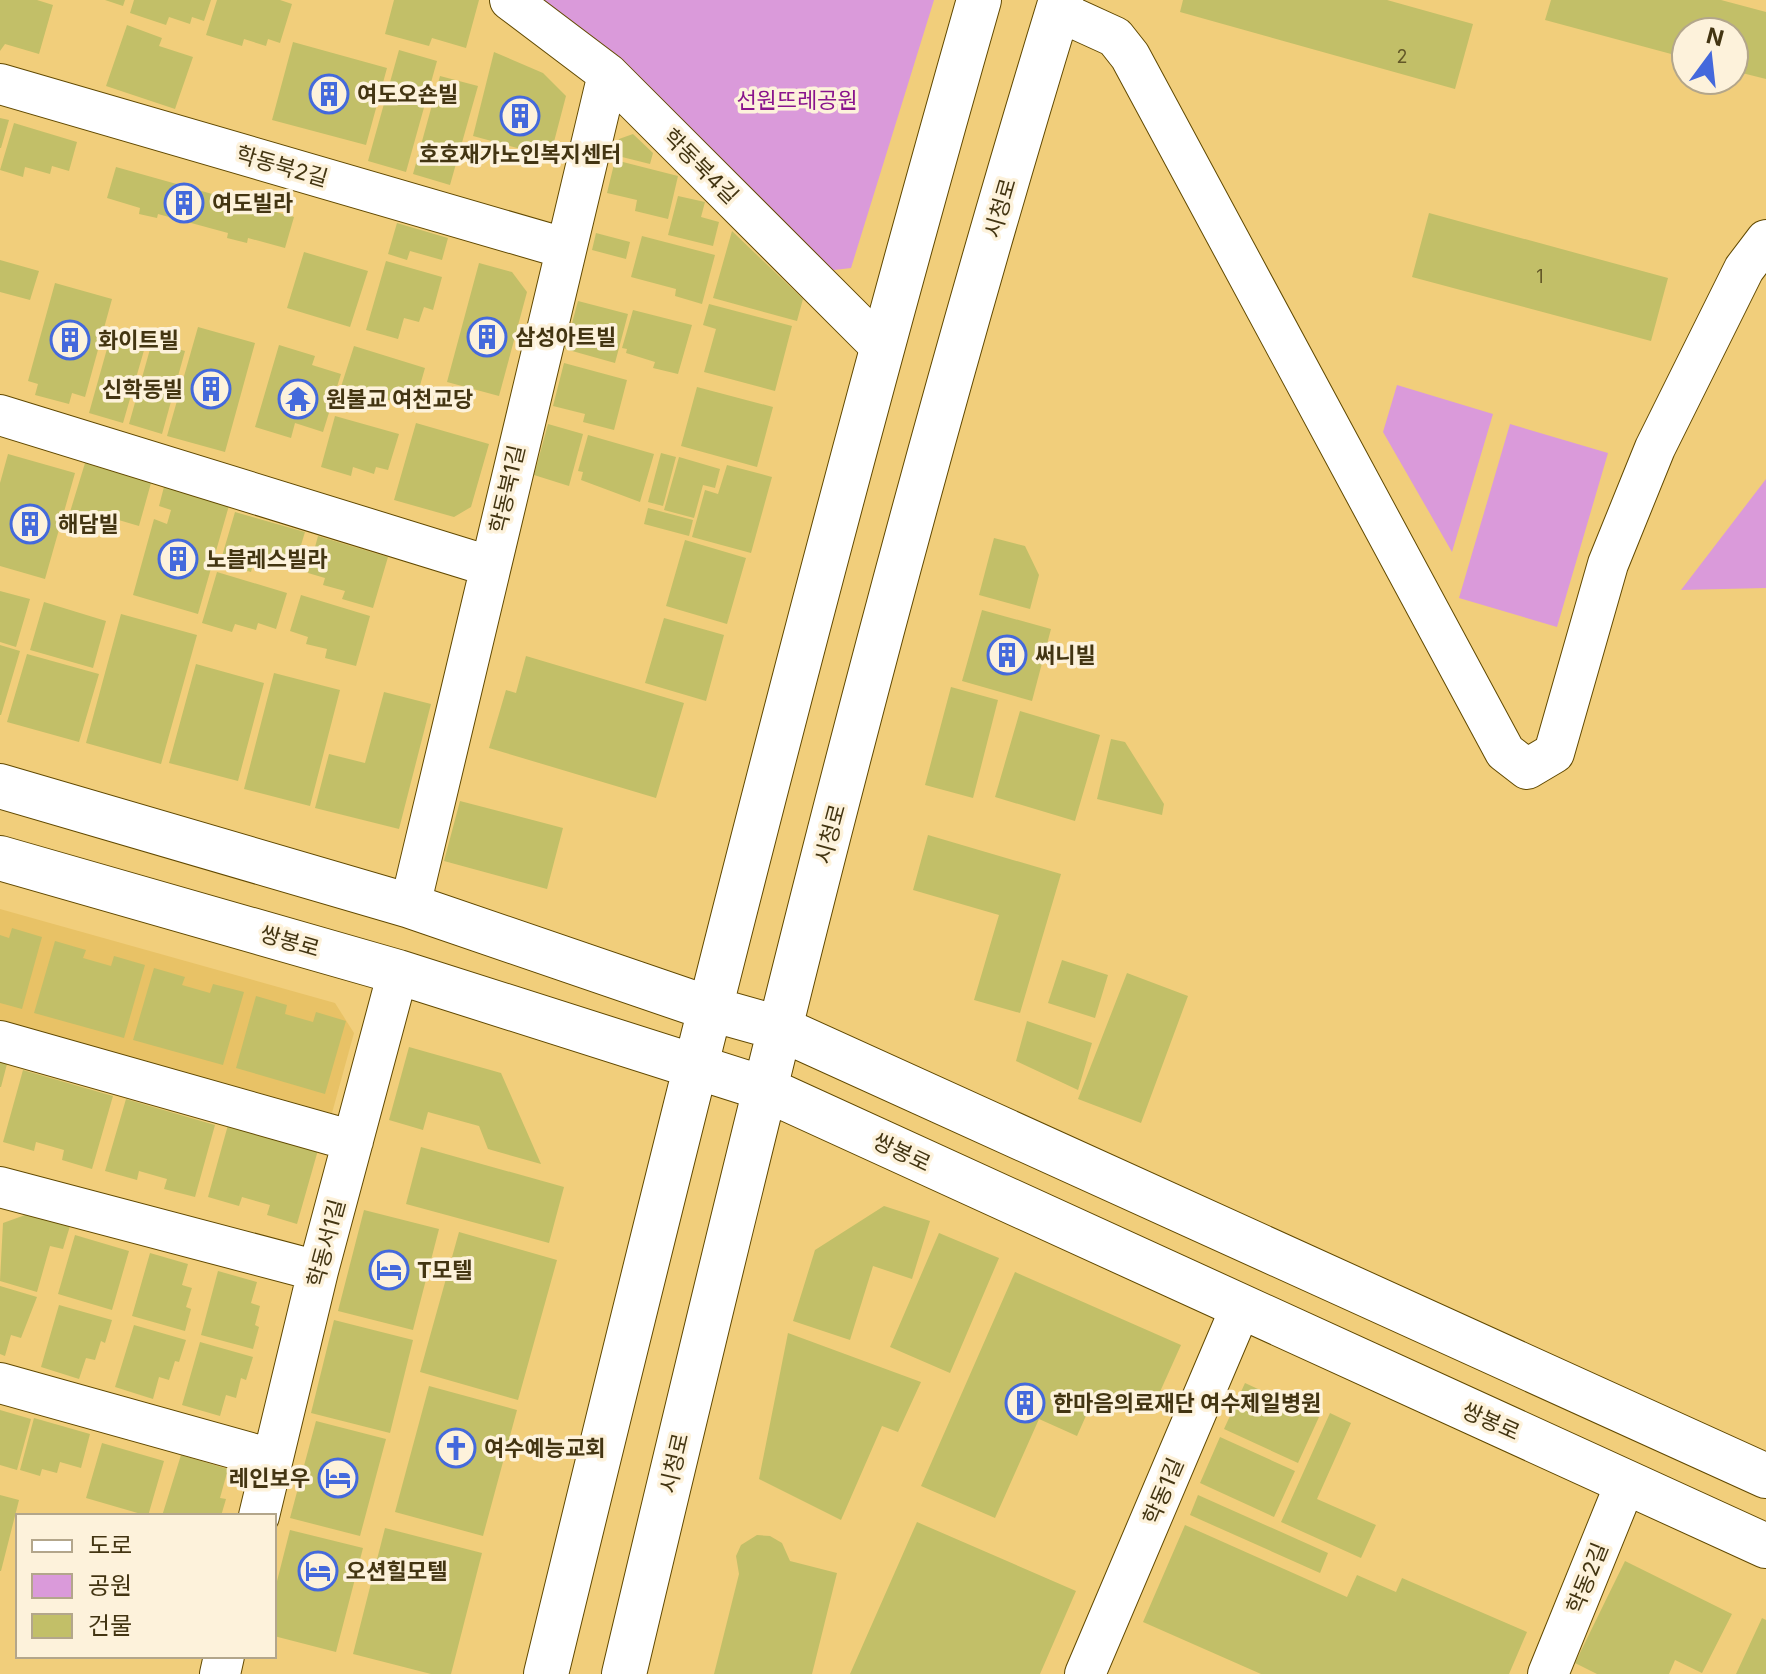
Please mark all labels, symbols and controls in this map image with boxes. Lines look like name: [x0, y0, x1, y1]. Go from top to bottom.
north arrow: [1670, 16, 1750, 96]
text: N: [1704, 22, 1727, 51]
house number: 2: [1397, 46, 1407, 67]
building icon: 여도오숀빌: [308, 73, 350, 115]
place label: 여도오숀빌: [357, 81, 458, 107]
park label: 선원뜨레공원: [736, 87, 858, 113]
building icon: 호호재가노인복지센터: [499, 95, 541, 137]
street label: 학동북4길: [658, 123, 744, 209]
street label: 학동북2길: [233, 140, 331, 192]
place label: 호호재가노인복지센터: [419, 141, 621, 167]
street label: 시청로: [979, 175, 1021, 241]
building icon: 여도빌라: [163, 182, 205, 224]
place label: 여도빌라: [212, 190, 293, 216]
house number: 1: [1536, 266, 1544, 287]
building icon: 삼성아트빌: [466, 316, 508, 358]
building icon: 화이트빌: [49, 319, 91, 361]
place label: 삼성아트빌: [515, 324, 616, 350]
place label: 화이트빌: [98, 327, 179, 353]
building icon: 신학동빌: [190, 368, 232, 410]
place label: 신학동빌: [102, 376, 183, 402]
temple icon: 원불교 여천교당: [277, 378, 319, 420]
place label: 원불교 여천교당: [326, 386, 473, 412]
street label: 학동북1길: [484, 442, 530, 536]
building icon: 해담빌: [9, 503, 51, 545]
place label: 해담빌: [58, 511, 119, 537]
building icon: 노블레스빌라: [157, 538, 199, 580]
place label: 노블레스빌라: [206, 546, 327, 572]
building icon: 써니빌: [986, 634, 1028, 676]
place label: 써니빌: [1035, 642, 1096, 668]
street label: 시청로: [810, 801, 850, 867]
street label: 쌍봉로: [257, 920, 323, 962]
street label: 쌍봉로: [869, 1127, 935, 1177]
street label: 학동서1길: [302, 1196, 350, 1290]
hotel icon: T모텔: [368, 1249, 410, 1291]
place label: T모텔: [417, 1257, 472, 1283]
building icon: 한마음의료재단 여수제일병원: [1004, 1382, 1046, 1424]
place label: 한마음의료재단 여수제일병원: [1053, 1390, 1321, 1416]
street label: 쌍봉로: [1458, 1397, 1524, 1445]
church icon: 여수예능교회: [435, 1427, 477, 1469]
street label: 시청로: [655, 1430, 693, 1496]
place label: 여수예능교회: [484, 1435, 605, 1461]
street label: 학동1길: [1137, 1454, 1189, 1528]
hotel icon: 레인보우: [317, 1457, 359, 1499]
place label: 레인보우: [229, 1465, 310, 1491]
legend: [16, 1514, 276, 1658]
text: 도로: [88, 1531, 132, 1560]
street label: 학동2길: [1561, 1539, 1613, 1617]
hotel icon: 오션힐모텔: [297, 1550, 339, 1592]
place label: 오션힐모텔: [346, 1558, 447, 1584]
text: 공원: [88, 1571, 132, 1600]
text: 건물: [88, 1611, 132, 1640]

